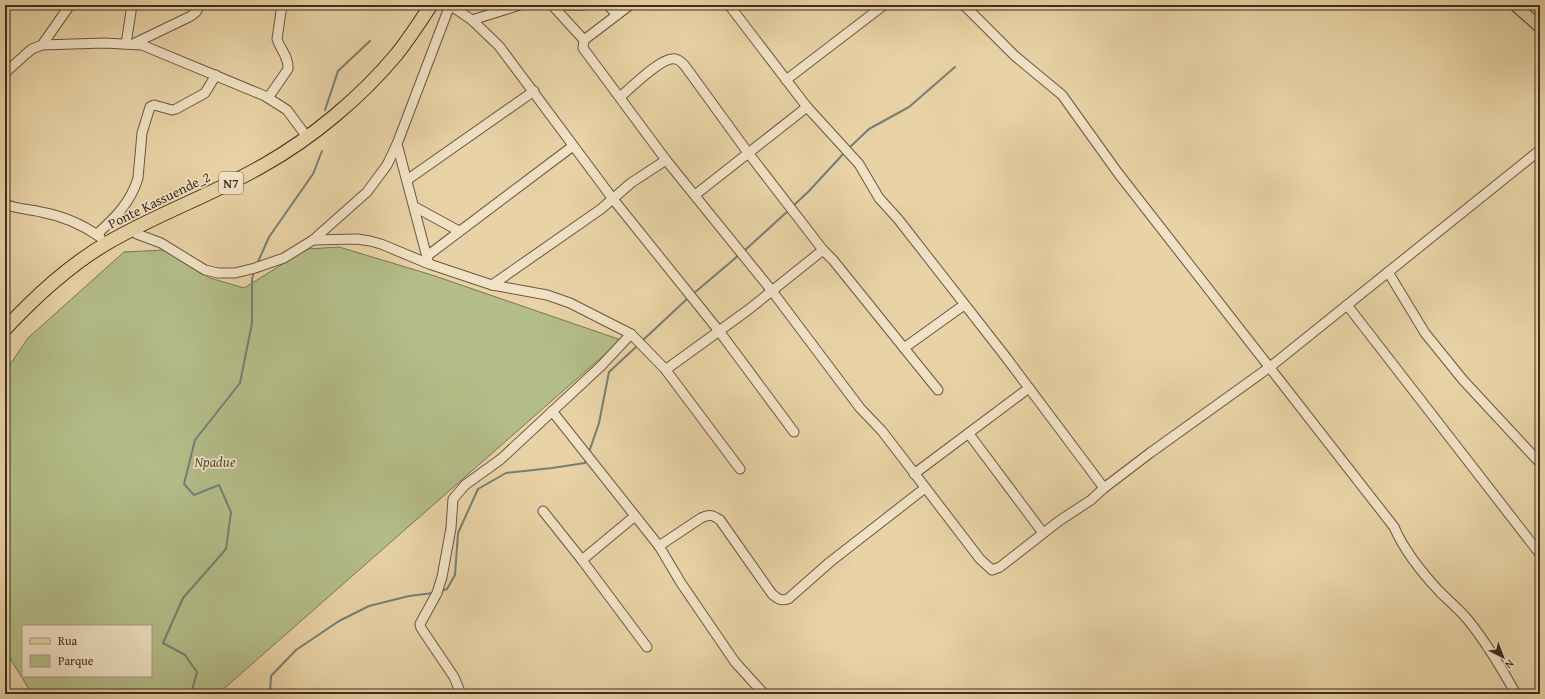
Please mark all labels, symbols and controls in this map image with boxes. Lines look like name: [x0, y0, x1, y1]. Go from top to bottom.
street label: Ponte Kassuende_2: [105, 167, 213, 233]
road number: N7: [219, 172, 243, 194]
park label: Npadue: [194, 452, 236, 472]
legend: [22, 625, 152, 677]
text: Rua: [58, 632, 77, 649]
north arrow: [1483, 637, 1523, 677]
text: Parque: [58, 652, 94, 669]
text: N: [1501, 656, 1518, 673]

